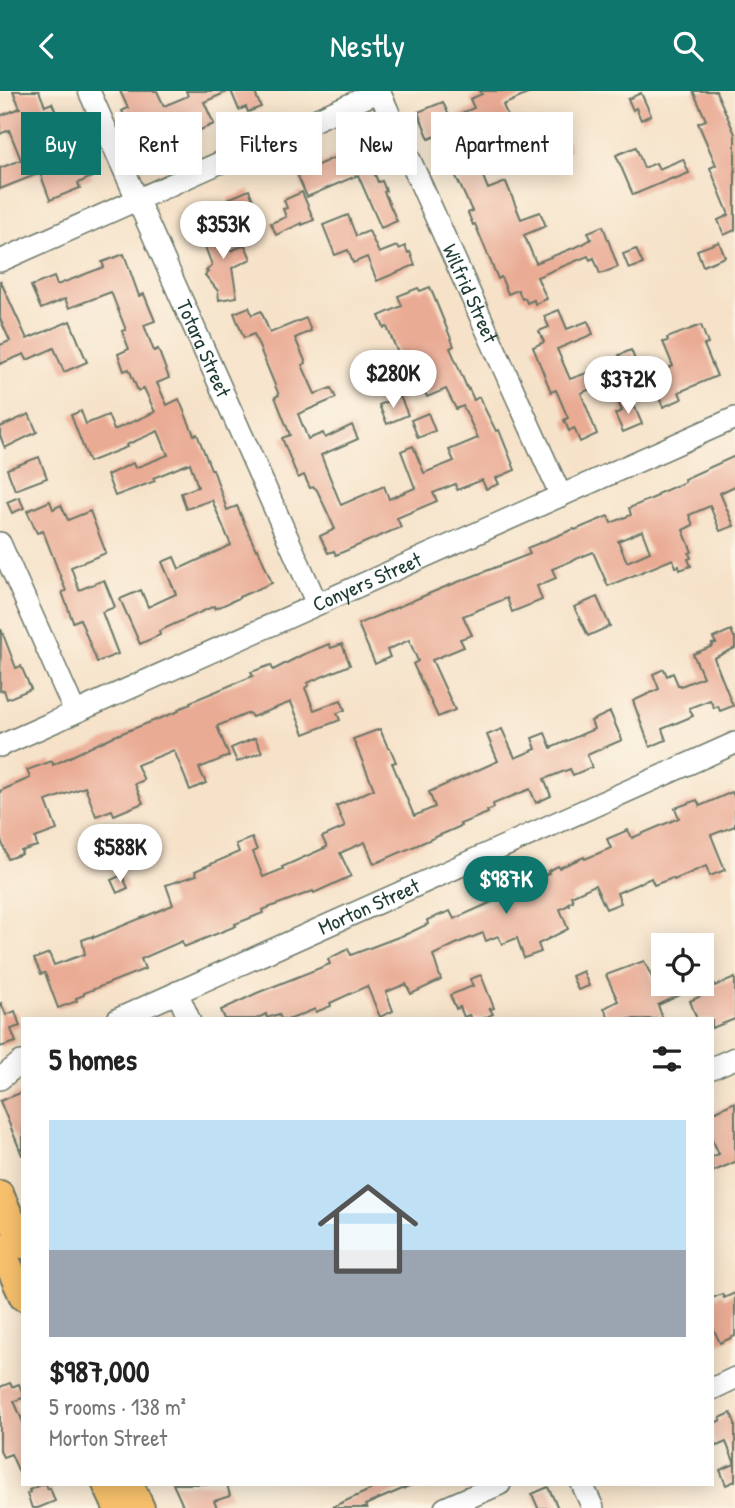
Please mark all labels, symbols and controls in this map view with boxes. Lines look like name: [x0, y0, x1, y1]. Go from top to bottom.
text: Nestly: [330, 24, 405, 67]
icon: back: [28, 27, 66, 65]
icon: search: [669, 27, 707, 65]
chip: Buy: [21, 112, 101, 175]
chip: Rent: [115, 112, 202, 175]
chip: Filters: [216, 112, 322, 175]
chip: New: [336, 112, 417, 175]
chip: Apartment: [431, 112, 573, 175]
pin: $353K: [174, 201, 272, 261]
text: $353K: [196, 208, 250, 239]
street label: Wilfrid Street: [436, 239, 506, 348]
street label: Totara Street: [170, 295, 239, 403]
pin: $280K: [344, 351, 442, 410]
text: $280K: [366, 357, 420, 388]
pin: $372K: [579, 357, 677, 416]
text: $372K: [600, 363, 656, 394]
street label: Conyers Street: [308, 544, 427, 619]
pin: $588K: [71, 825, 169, 884]
text: $588K: [93, 831, 147, 862]
pin: $987K: [457, 857, 555, 916]
text: $987K: [479, 863, 533, 894]
street label: Morton Street: [314, 871, 425, 942]
map controls: [651, 933, 714, 996]
button: locate: [651, 933, 714, 996]
text: 5 homes: [49, 1039, 137, 1079]
icon: filters: [648, 1040, 686, 1078]
icon: home: [305, 1166, 431, 1292]
text: $987,000: [49, 1351, 149, 1391]
text: 5 rooms · 138 m²: [49, 1391, 186, 1422]
text: Morton Street: [49, 1422, 167, 1453]

